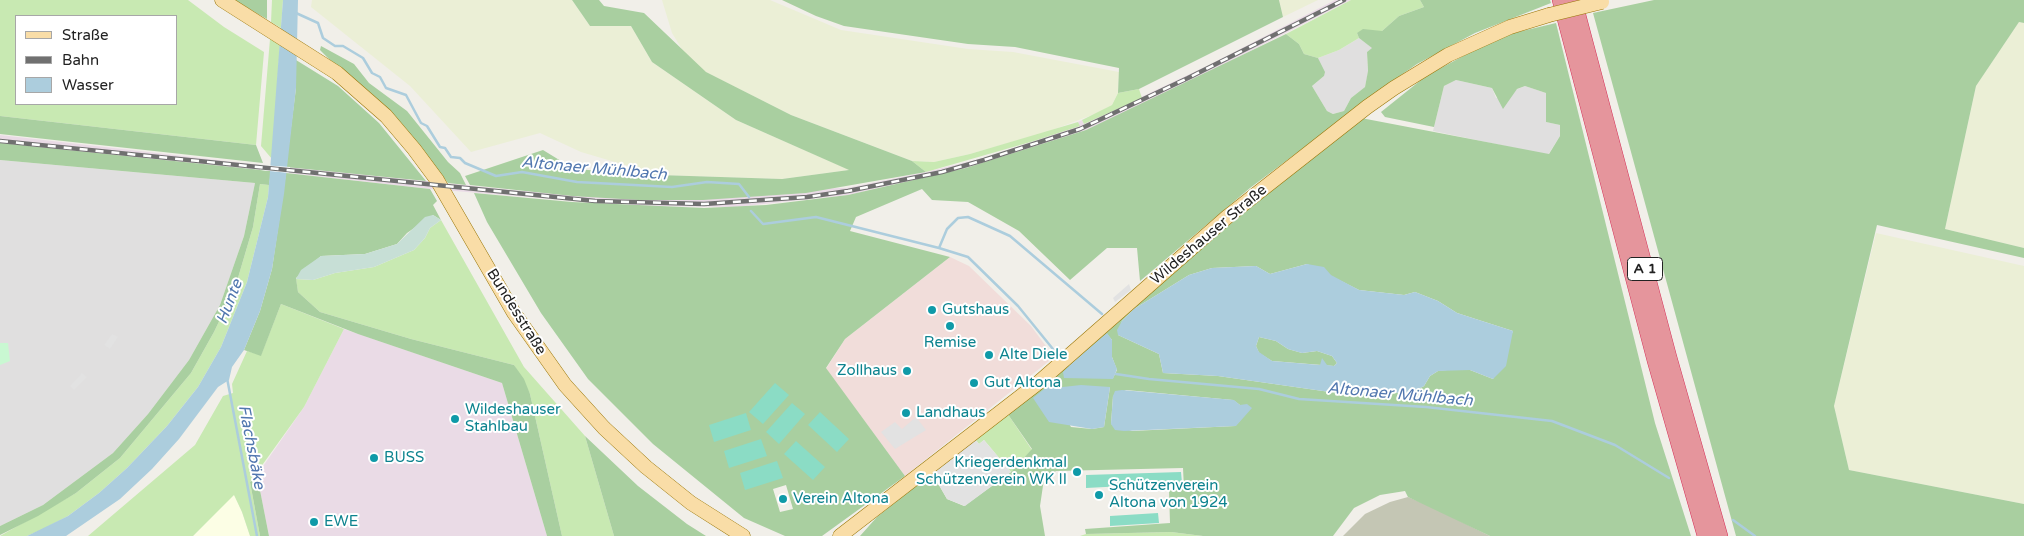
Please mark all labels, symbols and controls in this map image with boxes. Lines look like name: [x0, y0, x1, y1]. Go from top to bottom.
legend: [15, 15, 178, 105]
text: Straße: [62, 26, 108, 44]
text: Bahn: [62, 51, 99, 69]
text: Wasser: [62, 76, 114, 94]
water label: Altonaer Mühlbach: [521, 153, 667, 185]
street label: Wildeshauser Straße: [1147, 181, 1271, 289]
road number: A 1: [1628, 258, 1662, 280]
street label: Bundesstraße: [482, 266, 550, 358]
water label: Hunte: [213, 277, 247, 327]
place label: Gutshaus: [942, 301, 1009, 319]
marker: Gutshaus: [926, 304, 938, 316]
marker: Remise: [944, 320, 956, 332]
place label: Remise: [924, 334, 976, 352]
place label: Alte Diele: [999, 346, 1067, 364]
marker: Alte Diele: [983, 349, 995, 361]
place label: Zollhaus: [837, 362, 897, 380]
marker: Zollhaus: [901, 365, 913, 377]
place label: Gut Altona: [984, 374, 1061, 392]
marker: Gut Altona: [968, 377, 980, 389]
water label: Altonaer Mühlbach: [1327, 379, 1473, 411]
place label: Wildeshauser Stahlbau: [465, 401, 561, 436]
water label: Flachsbäke: [233, 403, 269, 491]
place label: Landhaus: [916, 404, 986, 422]
marker: Landhaus: [900, 407, 912, 419]
marker: Wildeshauser Stahlbau: [449, 413, 461, 425]
place label: BUSS: [384, 449, 424, 467]
marker: BUSS: [368, 452, 380, 464]
place label: Kriegerdenkmal Schützenverein WK II: [916, 454, 1067, 489]
marker: Kriegerdenkmal Schützenverein WK II: [1071, 466, 1083, 478]
place label: Schützenverein Altona von 1924: [1109, 477, 1228, 512]
marker: Schützenverein Altona von 1924: [1093, 489, 1105, 501]
place label: Verein Altona: [793, 490, 889, 508]
marker: Verein Altona: [777, 493, 789, 505]
place label: EWE: [324, 513, 358, 531]
marker: EWE: [308, 516, 320, 528]

